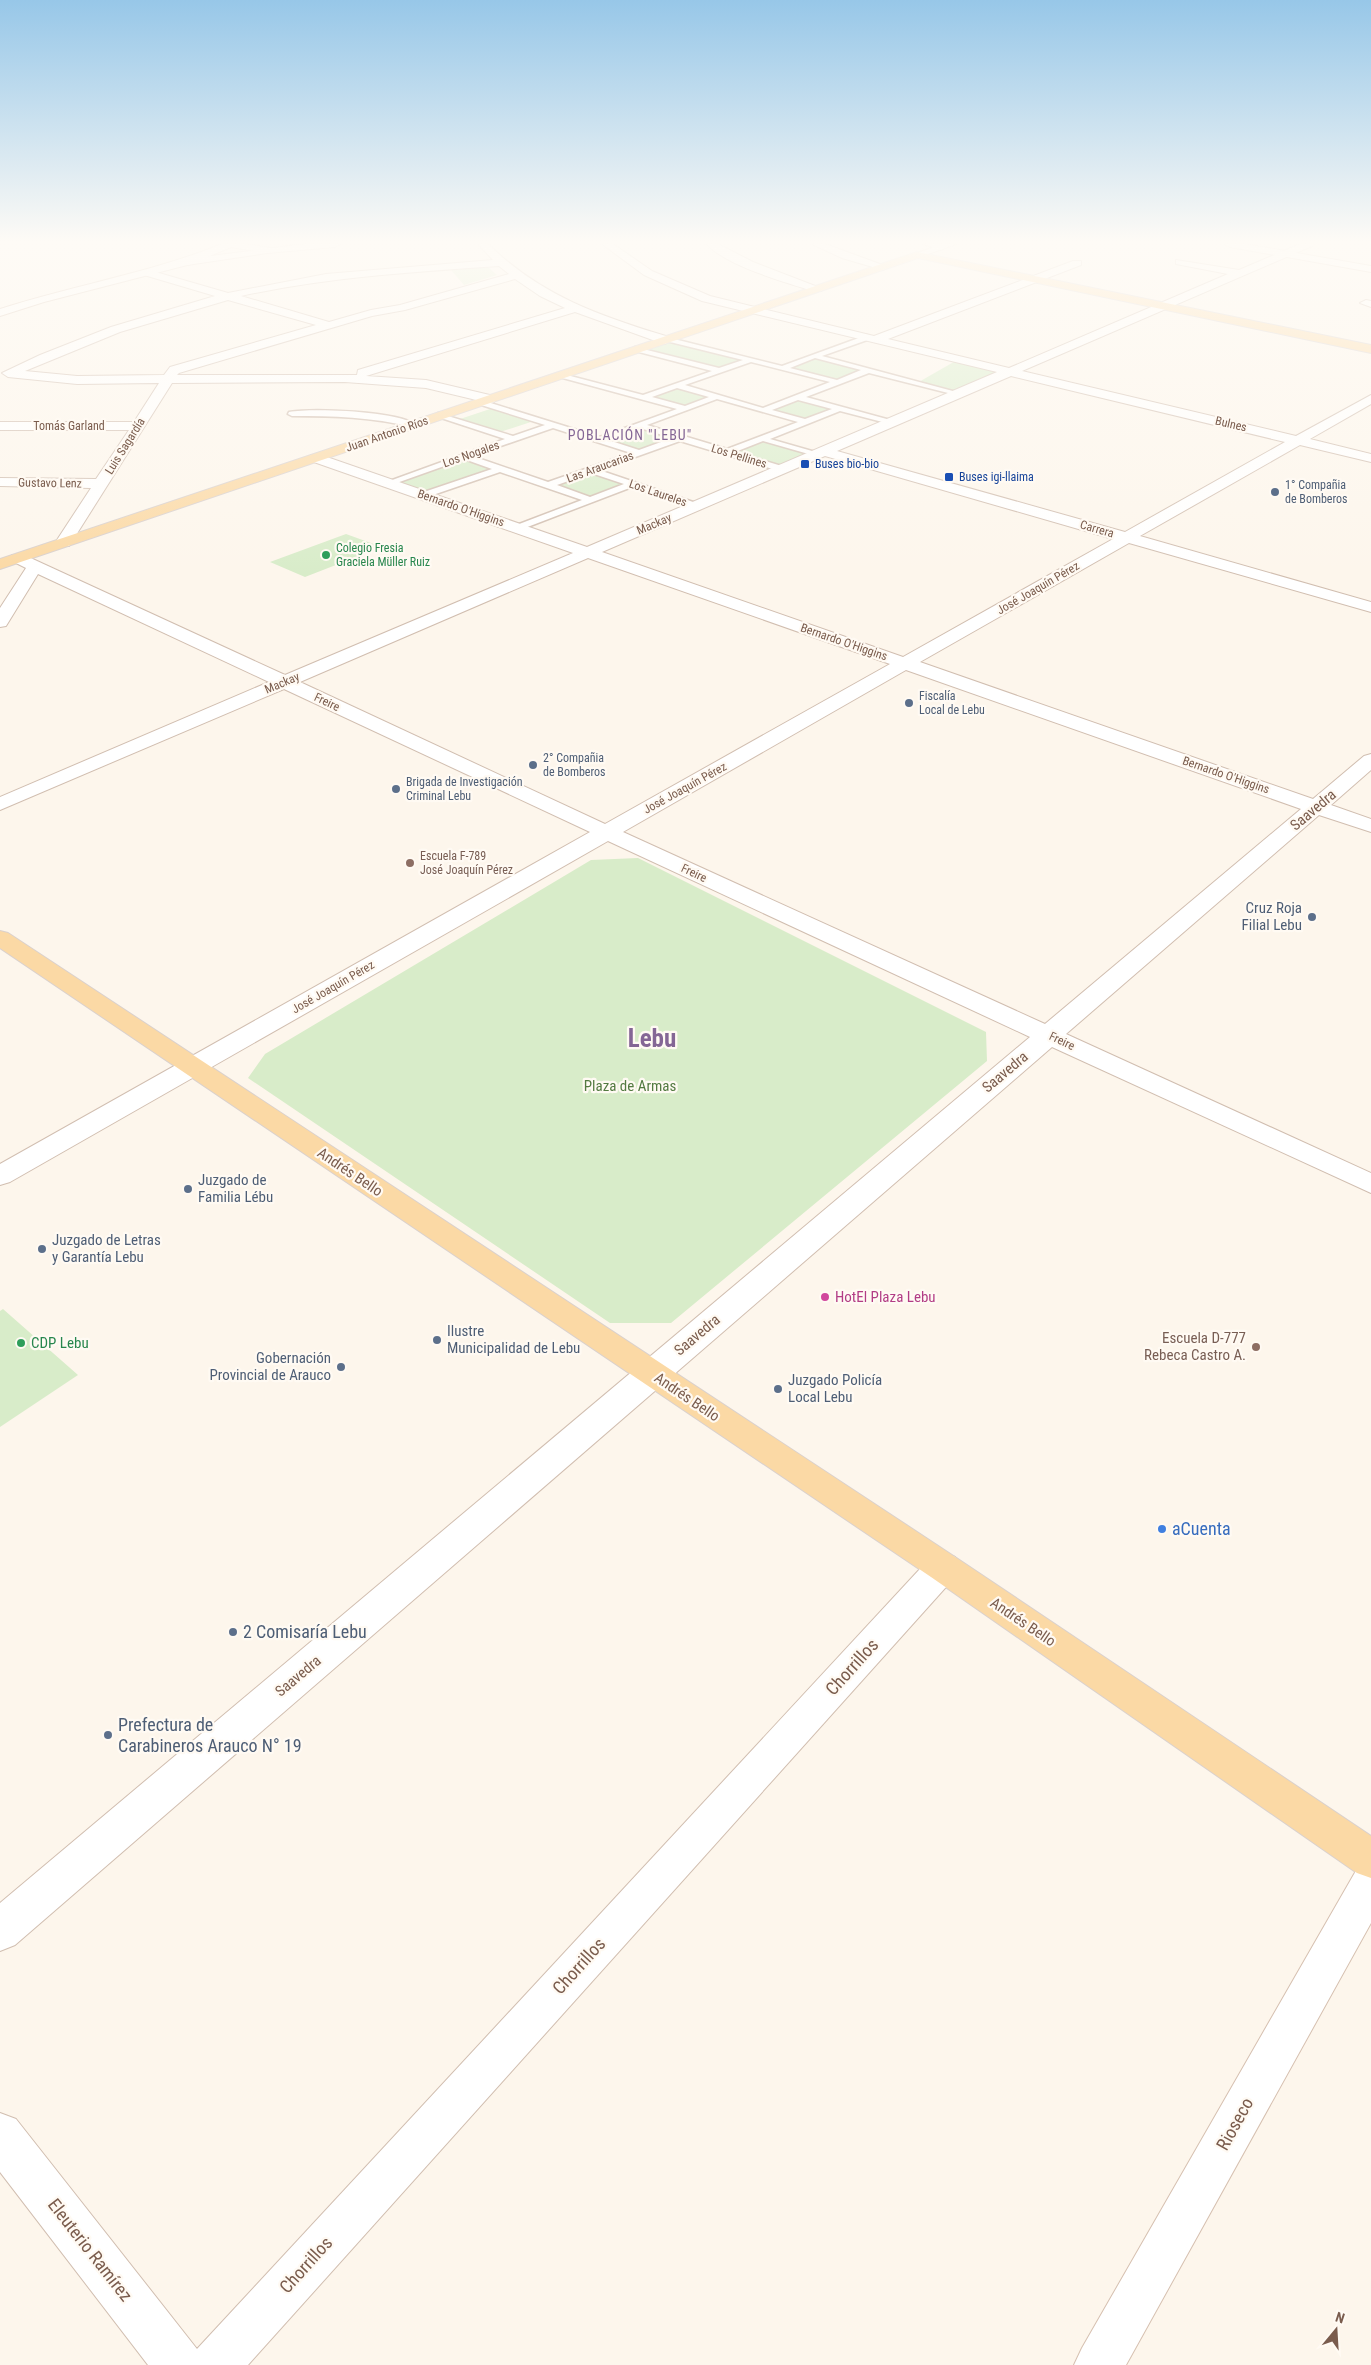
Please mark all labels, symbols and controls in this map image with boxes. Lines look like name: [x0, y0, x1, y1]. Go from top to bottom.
street label: Juan Antonio Ríos: [344, 413, 430, 455]
street label: Bulnes: [1214, 414, 1248, 434]
street label: Luis Sagardía: [102, 415, 148, 477]
street label: Tomás Garland: [33, 419, 105, 433]
district label: POBLACIÓN "LEBU": [568, 426, 692, 443]
street label: Los Nogales: [441, 438, 501, 470]
street label: Los Pellines: [710, 441, 768, 471]
street label: Las Araucarias: [564, 448, 636, 486]
place label: Buses bio-bio: [815, 457, 879, 471]
marker: Buses bio-bio: [799, 458, 811, 470]
place label: Buses igi-llaima: [959, 470, 1034, 484]
marker: Buses igi-llaima: [943, 471, 955, 483]
street label: Gustavo Lenz: [18, 475, 82, 491]
street label: Los Laureles: [627, 477, 689, 509]
place label: 1° Compañia de Bomberos: [1285, 478, 1348, 506]
marker: 1° Compañia de Bomberos: [1269, 486, 1281, 498]
street label: Bernardo O'Higgins: [416, 487, 506, 529]
street label: Mackay: [635, 510, 674, 538]
street label: Carrera: [1078, 518, 1116, 541]
place label: Colegio Fresia Graciela Müller Ruiz: [336, 541, 430, 569]
marker: Colegio Fresia Graciela Müller Ruiz: [320, 549, 332, 561]
street label: José Joaquín Pérez: [994, 559, 1082, 617]
street label: Bernardo O'Higgins: [799, 621, 889, 663]
street label: Mackay: [263, 669, 302, 697]
place label: Fiscalía Local de Lebu: [919, 689, 985, 717]
street label: Freire: [312, 690, 342, 714]
marker: Fiscalía Local de Lebu: [903, 697, 915, 709]
place label: 2° Compañia de Bomberos: [543, 751, 606, 779]
street label: Bernardo O'Higgins: [1181, 754, 1271, 796]
marker: 2° Compañia de Bomberos: [527, 759, 539, 771]
street label: José Joaquín Pérez: [641, 759, 729, 817]
place label: Brigada de Investigación Criminal Lebu: [406, 775, 523, 803]
marker: Brigada de Investigación Criminal Lebu: [390, 783, 402, 795]
street label: Saavedra: [1286, 786, 1340, 834]
place label: Escuela F-789 José Joaquín Pérez: [420, 849, 513, 877]
marker: Escuela F-789 José Joaquín Pérez: [404, 857, 416, 869]
street label: Freire: [679, 861, 709, 885]
place label: Cruz Roja Filial Lebu: [1242, 899, 1302, 934]
marker: Cruz Roja Filial Lebu: [1306, 911, 1318, 923]
street label: José Joaquín Pérez: [289, 958, 377, 1016]
district label: Lebu: [628, 1024, 676, 1053]
street label: Freire: [1047, 1029, 1077, 1053]
street label: Saavedra: [978, 1048, 1032, 1096]
park label: Plaza de Armas: [584, 1077, 676, 1095]
street label: Andrés Bello: [314, 1144, 386, 1200]
place label: Juzgado de Familia Lébu: [198, 1171, 273, 1206]
marker: Juzgado de Familia Lébu: [182, 1183, 194, 1195]
place label: Juzgado de Letras y Garantía Lebu: [52, 1231, 161, 1266]
marker: Juzgado de Letras y Garantía Lebu: [36, 1243, 48, 1255]
place label: HotEl Plaza Lebu: [835, 1288, 936, 1306]
marker: HotEl Plaza Lebu: [819, 1291, 831, 1303]
street label: Saavedra: [670, 1311, 724, 1359]
place label: Ilustre Municipalidad de Lebu: [447, 1322, 580, 1357]
place label: Escuela D-777 Rebeca Castro A.: [1144, 1329, 1246, 1364]
place label: CDP Lebu: [31, 1334, 89, 1352]
marker: Ilustre Municipalidad de Lebu: [431, 1334, 443, 1346]
marker: CDP Lebu: [15, 1337, 27, 1349]
marker: Escuela D-777 Rebeca Castro A.: [1250, 1341, 1262, 1353]
place label: Gobernación Provincial de Arauco: [210, 1349, 331, 1384]
marker: Gobernación Provincial de Arauco: [335, 1361, 347, 1373]
street label: Andrés Bello: [651, 1369, 723, 1425]
place label: Juzgado Policía Local Lebu: [788, 1371, 882, 1406]
marker: Juzgado Policía Local Lebu: [772, 1383, 784, 1395]
place label: aCuenta: [1172, 1518, 1231, 1539]
marker: aCuenta: [1156, 1523, 1168, 1535]
street label: Andrés Bello: [987, 1594, 1059, 1650]
place label: 2 Comisaría Lebu: [243, 1621, 367, 1642]
marker: 2 Comisaría Lebu: [227, 1626, 239, 1638]
street label: Chorrillos: [821, 1634, 882, 1699]
street label: Saavedra: [271, 1652, 325, 1700]
place label: Prefectura de Carabineros Arauco N° 19: [118, 1714, 302, 1756]
marker: Prefectura de Carabineros Arauco N° 19: [102, 1729, 114, 1741]
street label: Chorrillos: [548, 1933, 609, 1998]
street label: Rioseco: [1212, 2094, 1257, 2154]
street label: Eleuterio Ramírez: [44, 2194, 137, 2305]
street label: Chorrillos: [275, 2232, 336, 2297]
north arrow: [1311, 2305, 1361, 2355]
text: N: [1333, 2309, 1347, 2327]

